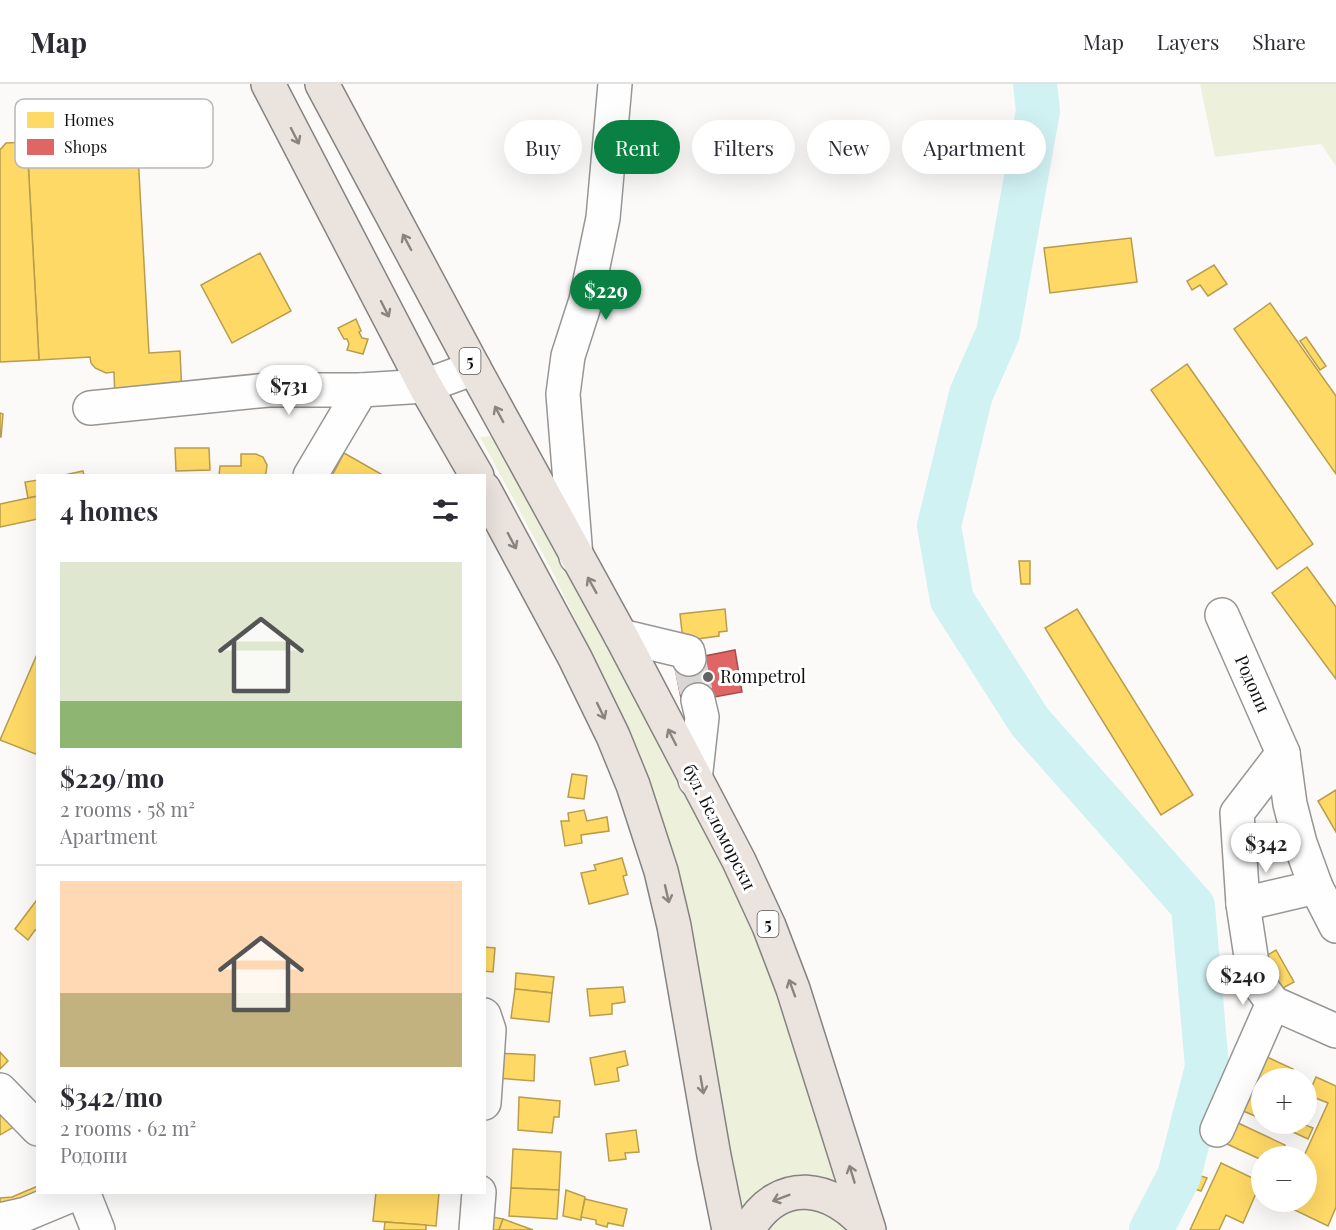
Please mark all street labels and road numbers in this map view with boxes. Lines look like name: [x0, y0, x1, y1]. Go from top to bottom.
road number: 5: [460, 348, 480, 374]
street label: Родопи: [1230, 651, 1276, 716]
street label: бул. Беломорски: [678, 759, 762, 894]
road number: 5: [758, 911, 778, 937]

